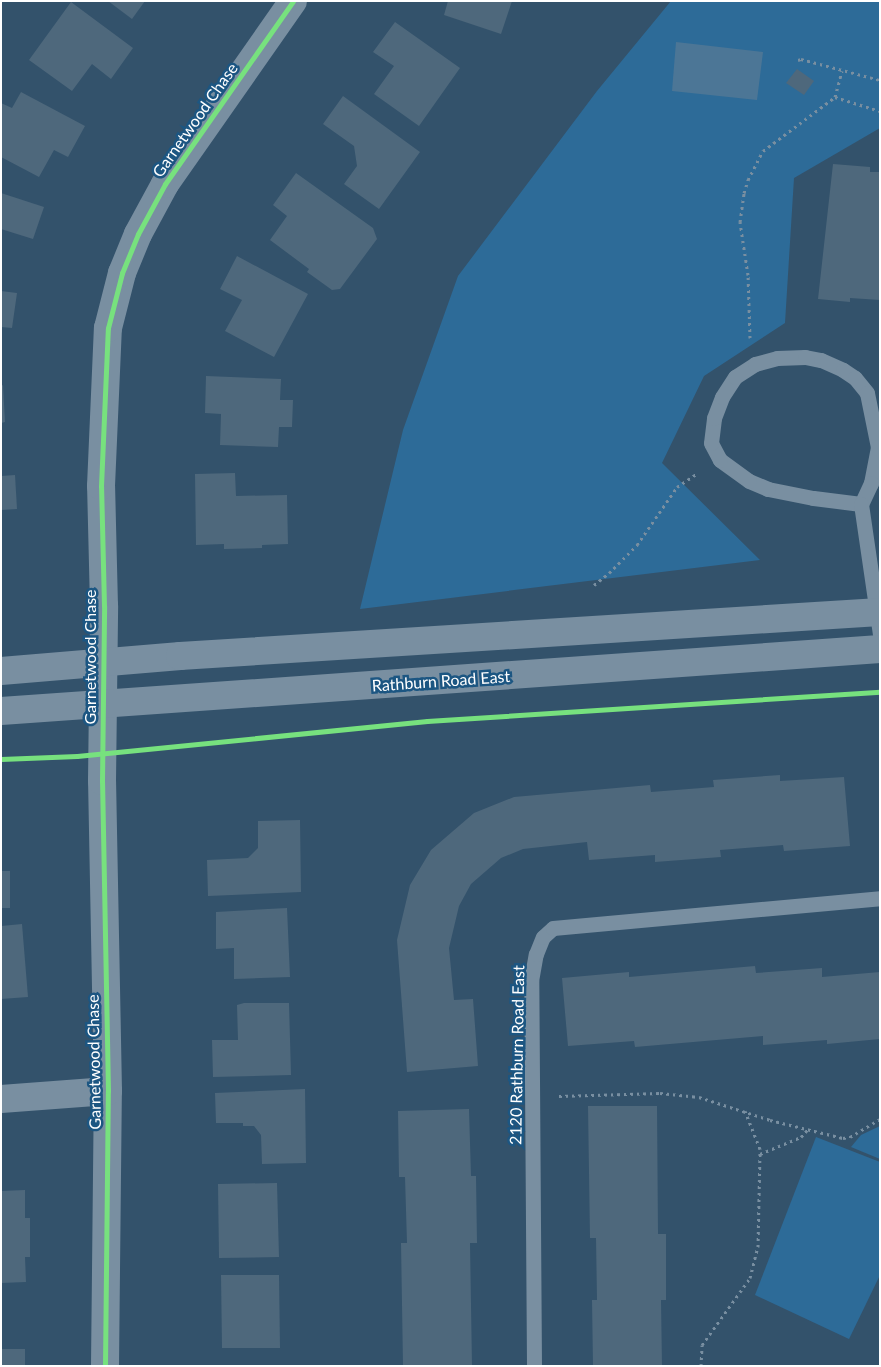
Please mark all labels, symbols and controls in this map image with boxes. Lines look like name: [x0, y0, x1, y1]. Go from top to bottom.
street label: Garnetwood Chase: [148, 59, 242, 181]
street label: Garnetwood Chase: [80, 589, 100, 725]
street label: Rathburn Road East: [371, 667, 511, 695]
street label: 2120 Rathburn Road East: [506, 965, 528, 1145]
street label: Garnetwood Chase: [83, 994, 105, 1130]

